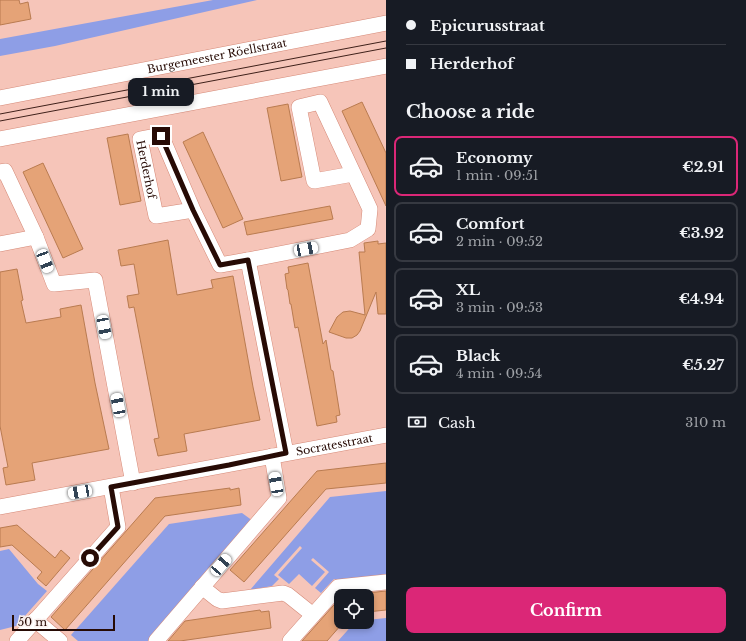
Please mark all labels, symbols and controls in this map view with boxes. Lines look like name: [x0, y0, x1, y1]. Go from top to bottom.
text: Epicurusstraat: [430, 16, 545, 35]
street label: Burgemeester Röellstraat: [146, 35, 289, 76]
text: Herderhof: [430, 54, 514, 73]
callout: 1 min: [128, 78, 194, 106]
text: 1 min: [142, 83, 180, 100]
text: Choose a ride: [406, 101, 535, 123]
route end: [152, 127, 170, 145]
street label: Herderhof: [133, 139, 160, 201]
icon: car: [408, 148, 444, 184]
text: Economy: [456, 148, 533, 167]
text: €2.91: [682, 157, 724, 176]
text: 1 min · 09:51: [456, 167, 539, 184]
icon: car: [408, 214, 444, 250]
text: Comfort: [456, 214, 524, 233]
text: €3.92: [679, 223, 724, 242]
text: 2 min · 09:52: [456, 233, 543, 250]
car: [293, 241, 319, 257]
car: [35, 248, 55, 274]
icon: car: [408, 280, 444, 316]
text: XL: [456, 280, 480, 299]
text: €4.94: [679, 289, 724, 308]
text: 3 min · 09:53: [456, 299, 543, 316]
car: [96, 314, 112, 340]
icon: car: [408, 346, 444, 382]
text: Black: [456, 346, 500, 365]
text: €5.27: [682, 355, 724, 374]
text: 4 min · 09:54: [456, 365, 542, 382]
car: [110, 392, 126, 418]
icon: cash: [406, 411, 428, 433]
text: Cash: [438, 413, 475, 432]
text: 310 m: [685, 414, 726, 431]
street label: Socratesstraat: [295, 430, 375, 459]
car: [268, 471, 284, 497]
car: [67, 484, 93, 500]
route start: [81, 549, 99, 567]
car: [209, 552, 233, 578]
button: Confirm: [406, 587, 726, 633]
map controls: [334, 589, 374, 629]
button: locate: [334, 589, 374, 629]
scale bar: [12, 613, 115, 632]
text: 50 m: [18, 615, 47, 629]

